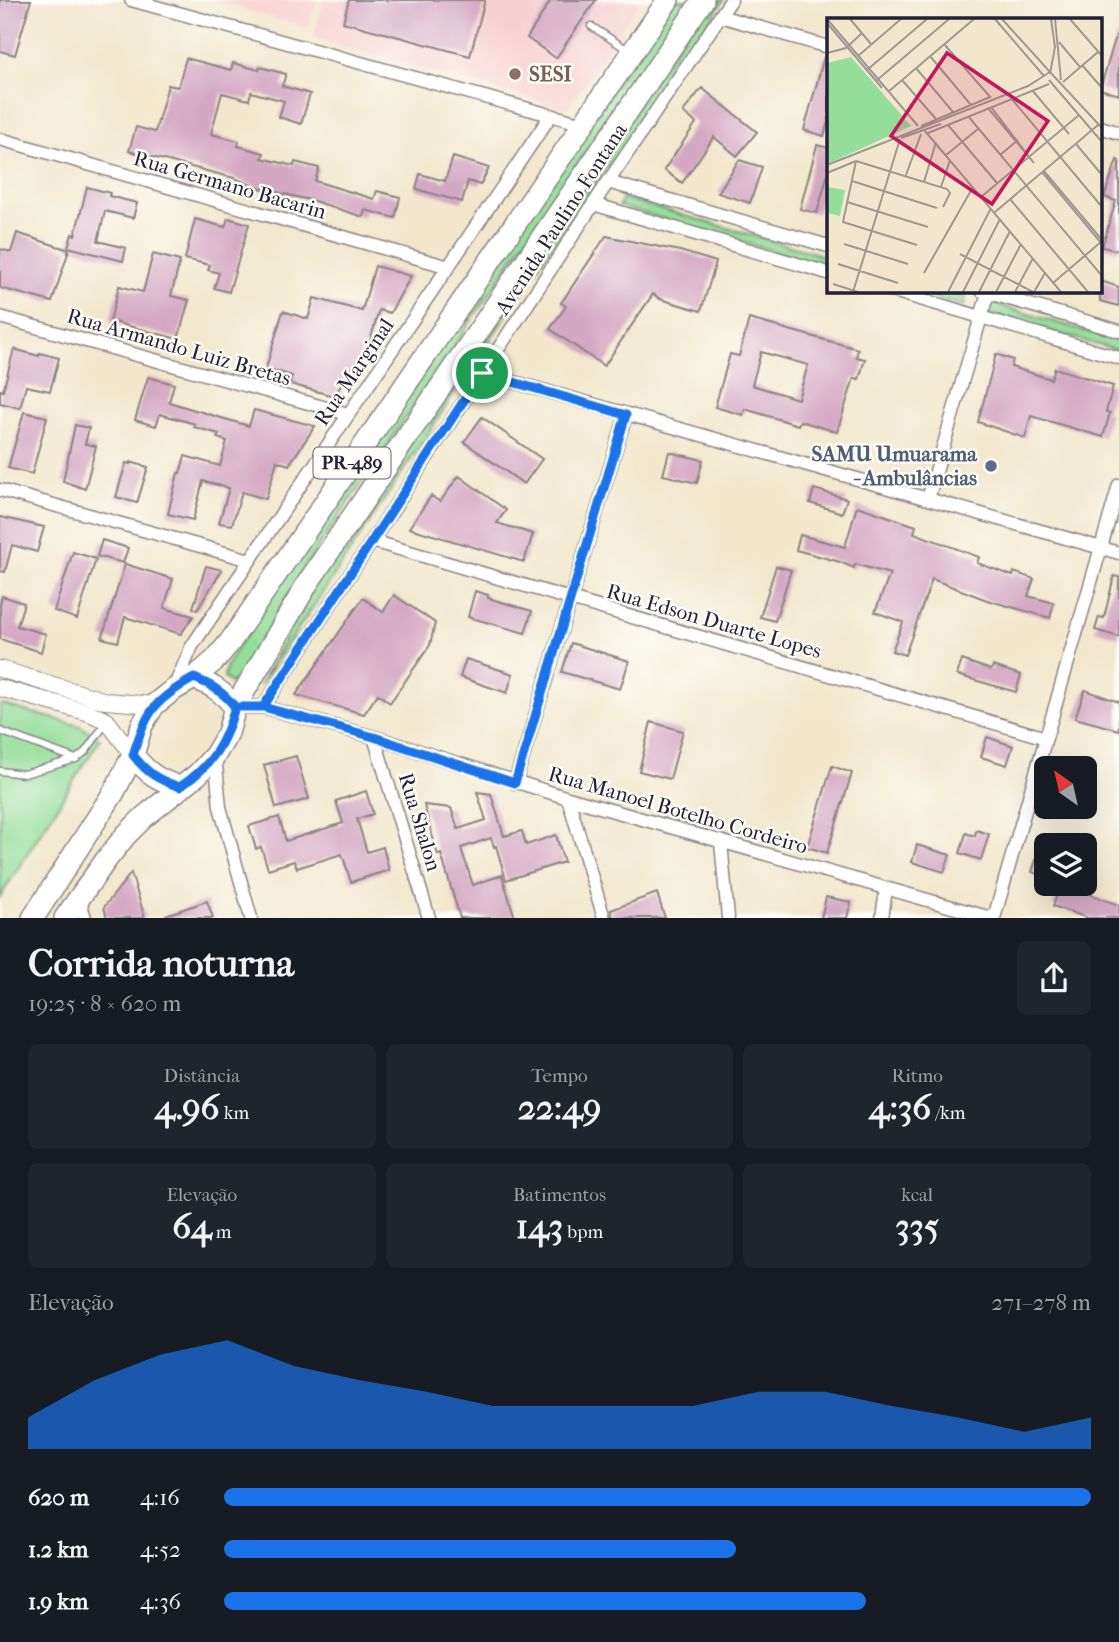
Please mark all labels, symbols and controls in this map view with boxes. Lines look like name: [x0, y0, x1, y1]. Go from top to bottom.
inset map: [827, 18, 1102, 292]
place label: SESI: [529, 62, 573, 86]
marker: SESI: [507, 66, 523, 82]
street label: Avenida Paulino Fontana: [489, 118, 632, 320]
street label: Rua Germano Bacarin: [131, 146, 329, 224]
street label: Rua Armando Luiz Bretas: [64, 304, 294, 391]
street label: Rua Marginal: [309, 314, 399, 430]
pin: [452, 343, 512, 403]
icon: arrive: [463, 354, 501, 392]
place label: SAMU Umuarama - Ambulâncias: [812, 442, 978, 490]
road number: PR-489: [314, 447, 390, 478]
marker: SAMU Umuarama - Ambulâncias: [983, 458, 999, 474]
street label: Rua Edson Duarte Lopes: [604, 579, 824, 663]
north arrow: [1034, 756, 1097, 819]
map controls: [1034, 756, 1097, 896]
street label: Rua Manoel Botelho Cordeiro: [546, 761, 810, 859]
street label: Rua Shalon: [394, 770, 446, 874]
button: layers: [1034, 833, 1097, 896]
text: Corrida noturna: [28, 941, 294, 986]
button: share: [1017, 941, 1091, 1015]
text: 19:25 · 8 × 620 m: [28, 990, 181, 1017]
text: Distância: [164, 1065, 240, 1087]
text: Tempo: [531, 1065, 588, 1087]
text: Ritmo: [891, 1065, 943, 1087]
text: 4.96: [154, 1087, 220, 1128]
text: 22:49: [518, 1087, 601, 1128]
text: 4:36: [869, 1087, 931, 1128]
text: km: [220, 1102, 249, 1124]
text: /km: [931, 1102, 966, 1124]
text: Elevação: [166, 1184, 237, 1206]
text: Batimentos: [513, 1184, 606, 1206]
text: kcal: [901, 1184, 933, 1206]
text: 64: [172, 1206, 212, 1247]
text: 143: [516, 1206, 563, 1247]
text: 335: [895, 1206, 939, 1247]
text: m: [212, 1221, 232, 1243]
text: bpm: [563, 1221, 603, 1243]
text: Elevação: [28, 1289, 114, 1316]
text: 271–278 m: [991, 1289, 1091, 1316]
text: 620 m: [28, 1484, 89, 1511]
text: 4:16: [140, 1484, 180, 1511]
text: 1.2 km: [28, 1536, 88, 1563]
text: 4:52: [140, 1536, 181, 1563]
text: 1.9 km: [28, 1588, 88, 1615]
text: 4:36: [140, 1588, 181, 1615]

